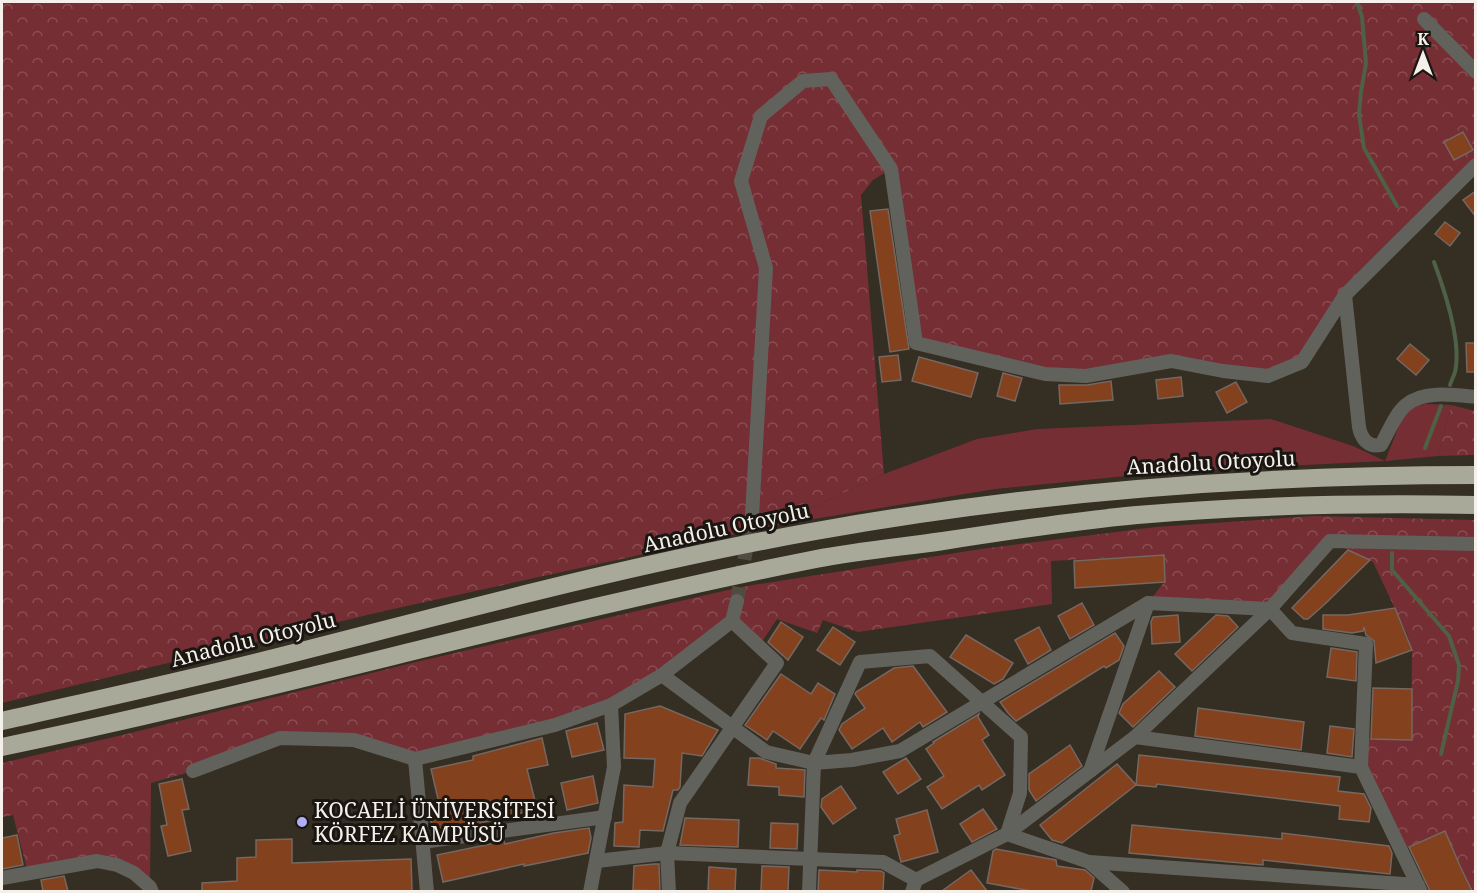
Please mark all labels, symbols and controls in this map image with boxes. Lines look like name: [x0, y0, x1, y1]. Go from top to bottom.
north arrow: [1393, 24, 1453, 84]
text: K: [1417, 28, 1429, 50]
street label: Anadolu Otoyolu: [1126, 444, 1296, 480]
street label: Anadolu Otoyolu: [640, 496, 812, 558]
street label: Anadolu Otoyolu: [168, 605, 338, 673]
place label: KOCAELİ ÜNİVERSİTESİ KÖRFEZ KAMPÜSÜ: [314, 796, 555, 848]
marker: KOCAELİ ÜNİVERSİTESİ KÖRFEZ KAMPÜSÜ: [295, 815, 309, 829]

